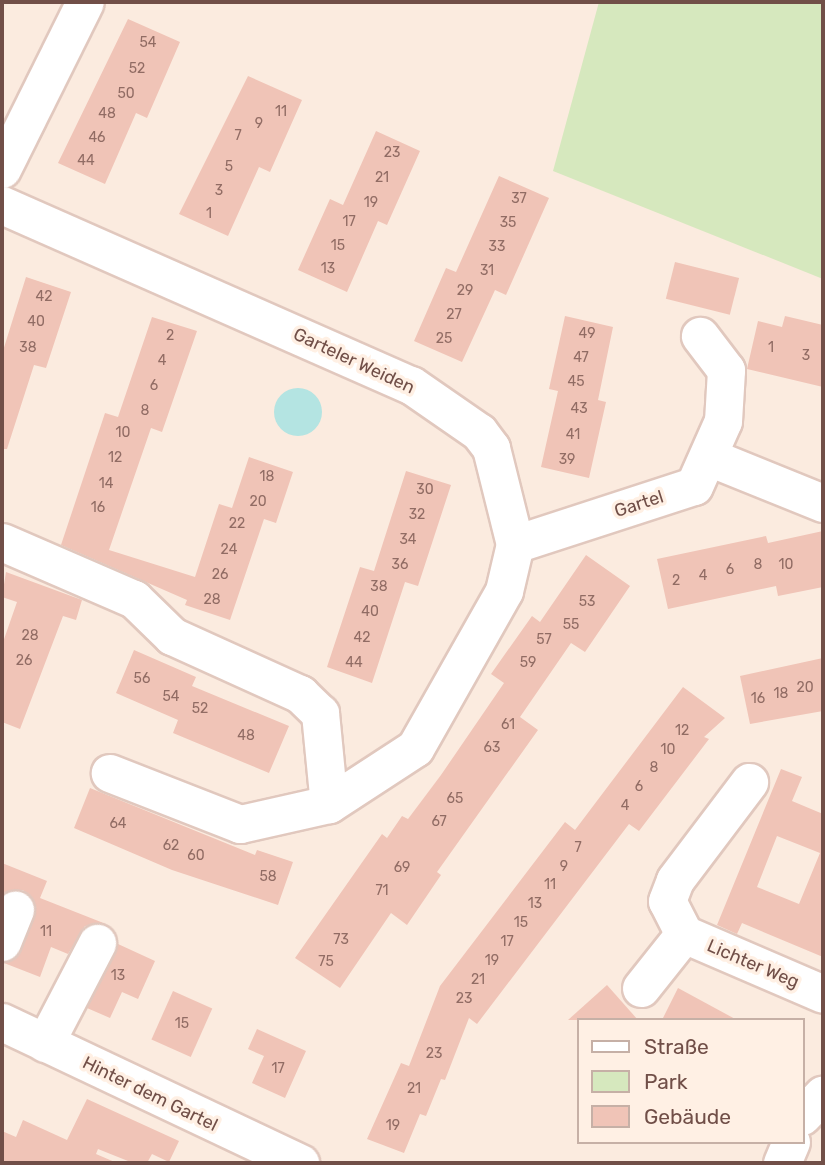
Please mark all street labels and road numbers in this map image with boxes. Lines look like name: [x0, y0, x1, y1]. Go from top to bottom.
street label: Garteler Weiden: [290, 323, 418, 399]
street label: Gartel: [612, 486, 666, 522]
street label: Lichter Weg: [703, 935, 803, 993]
street label: Hinter dem Gartel: [79, 1052, 221, 1136]

